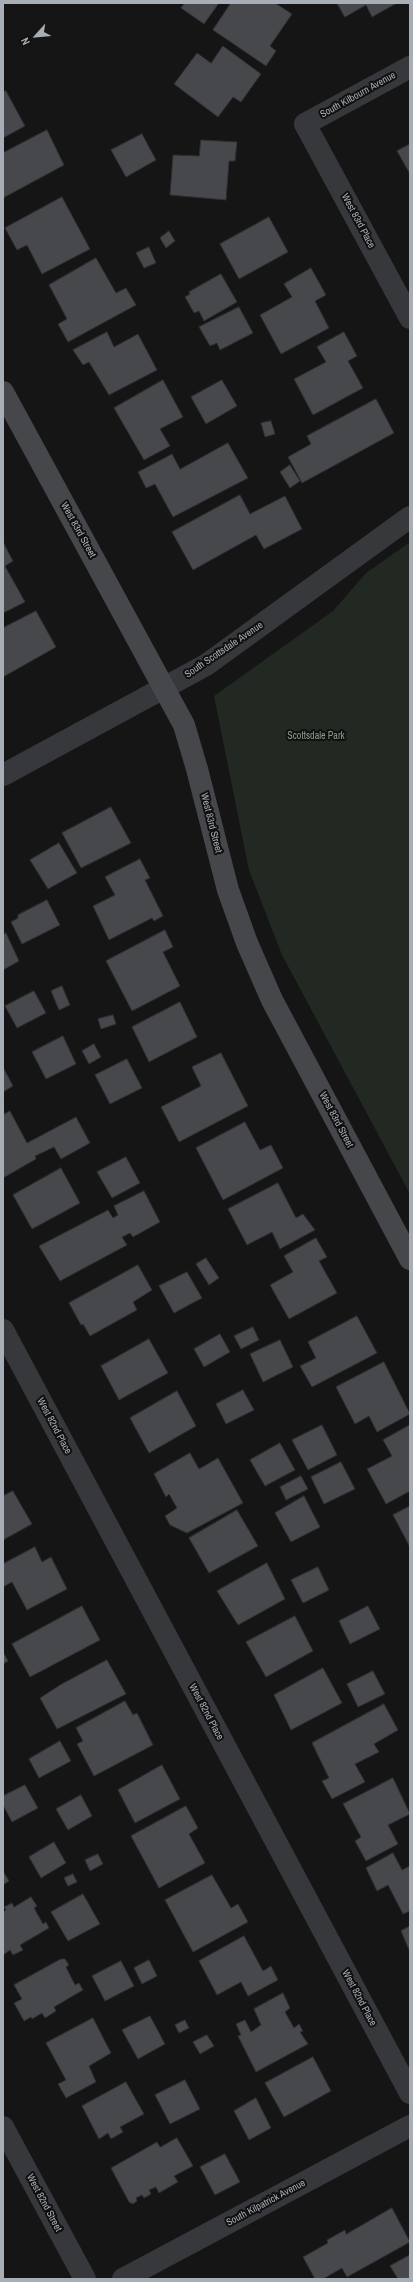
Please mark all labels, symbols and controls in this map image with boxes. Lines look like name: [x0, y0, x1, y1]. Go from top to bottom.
north arrow: [16, 16, 56, 56]
text: N: [18, 35, 33, 48]
street label: South Kilbourn Avenue: [318, 69, 398, 121]
street label: West 83rd Place: [339, 192, 377, 250]
street label: West 83rd Street: [58, 500, 98, 560]
street label: South Scottsdale Avenue: [183, 619, 265, 681]
park label: Scottsdale Park: [287, 730, 345, 742]
street label: West 83rd Street: [198, 792, 224, 854]
street label: West 83rd Street: [316, 1090, 356, 1150]
street label: West 82nd Place: [34, 1396, 74, 1456]
street label: West 82nd Place: [186, 1682, 226, 1742]
street label: West 82nd Place: [339, 1968, 379, 2028]
street label: West 82nd Street: [24, 2172, 64, 2234]
street label: South Kilpatrick Avenue: [224, 2177, 308, 2229]

